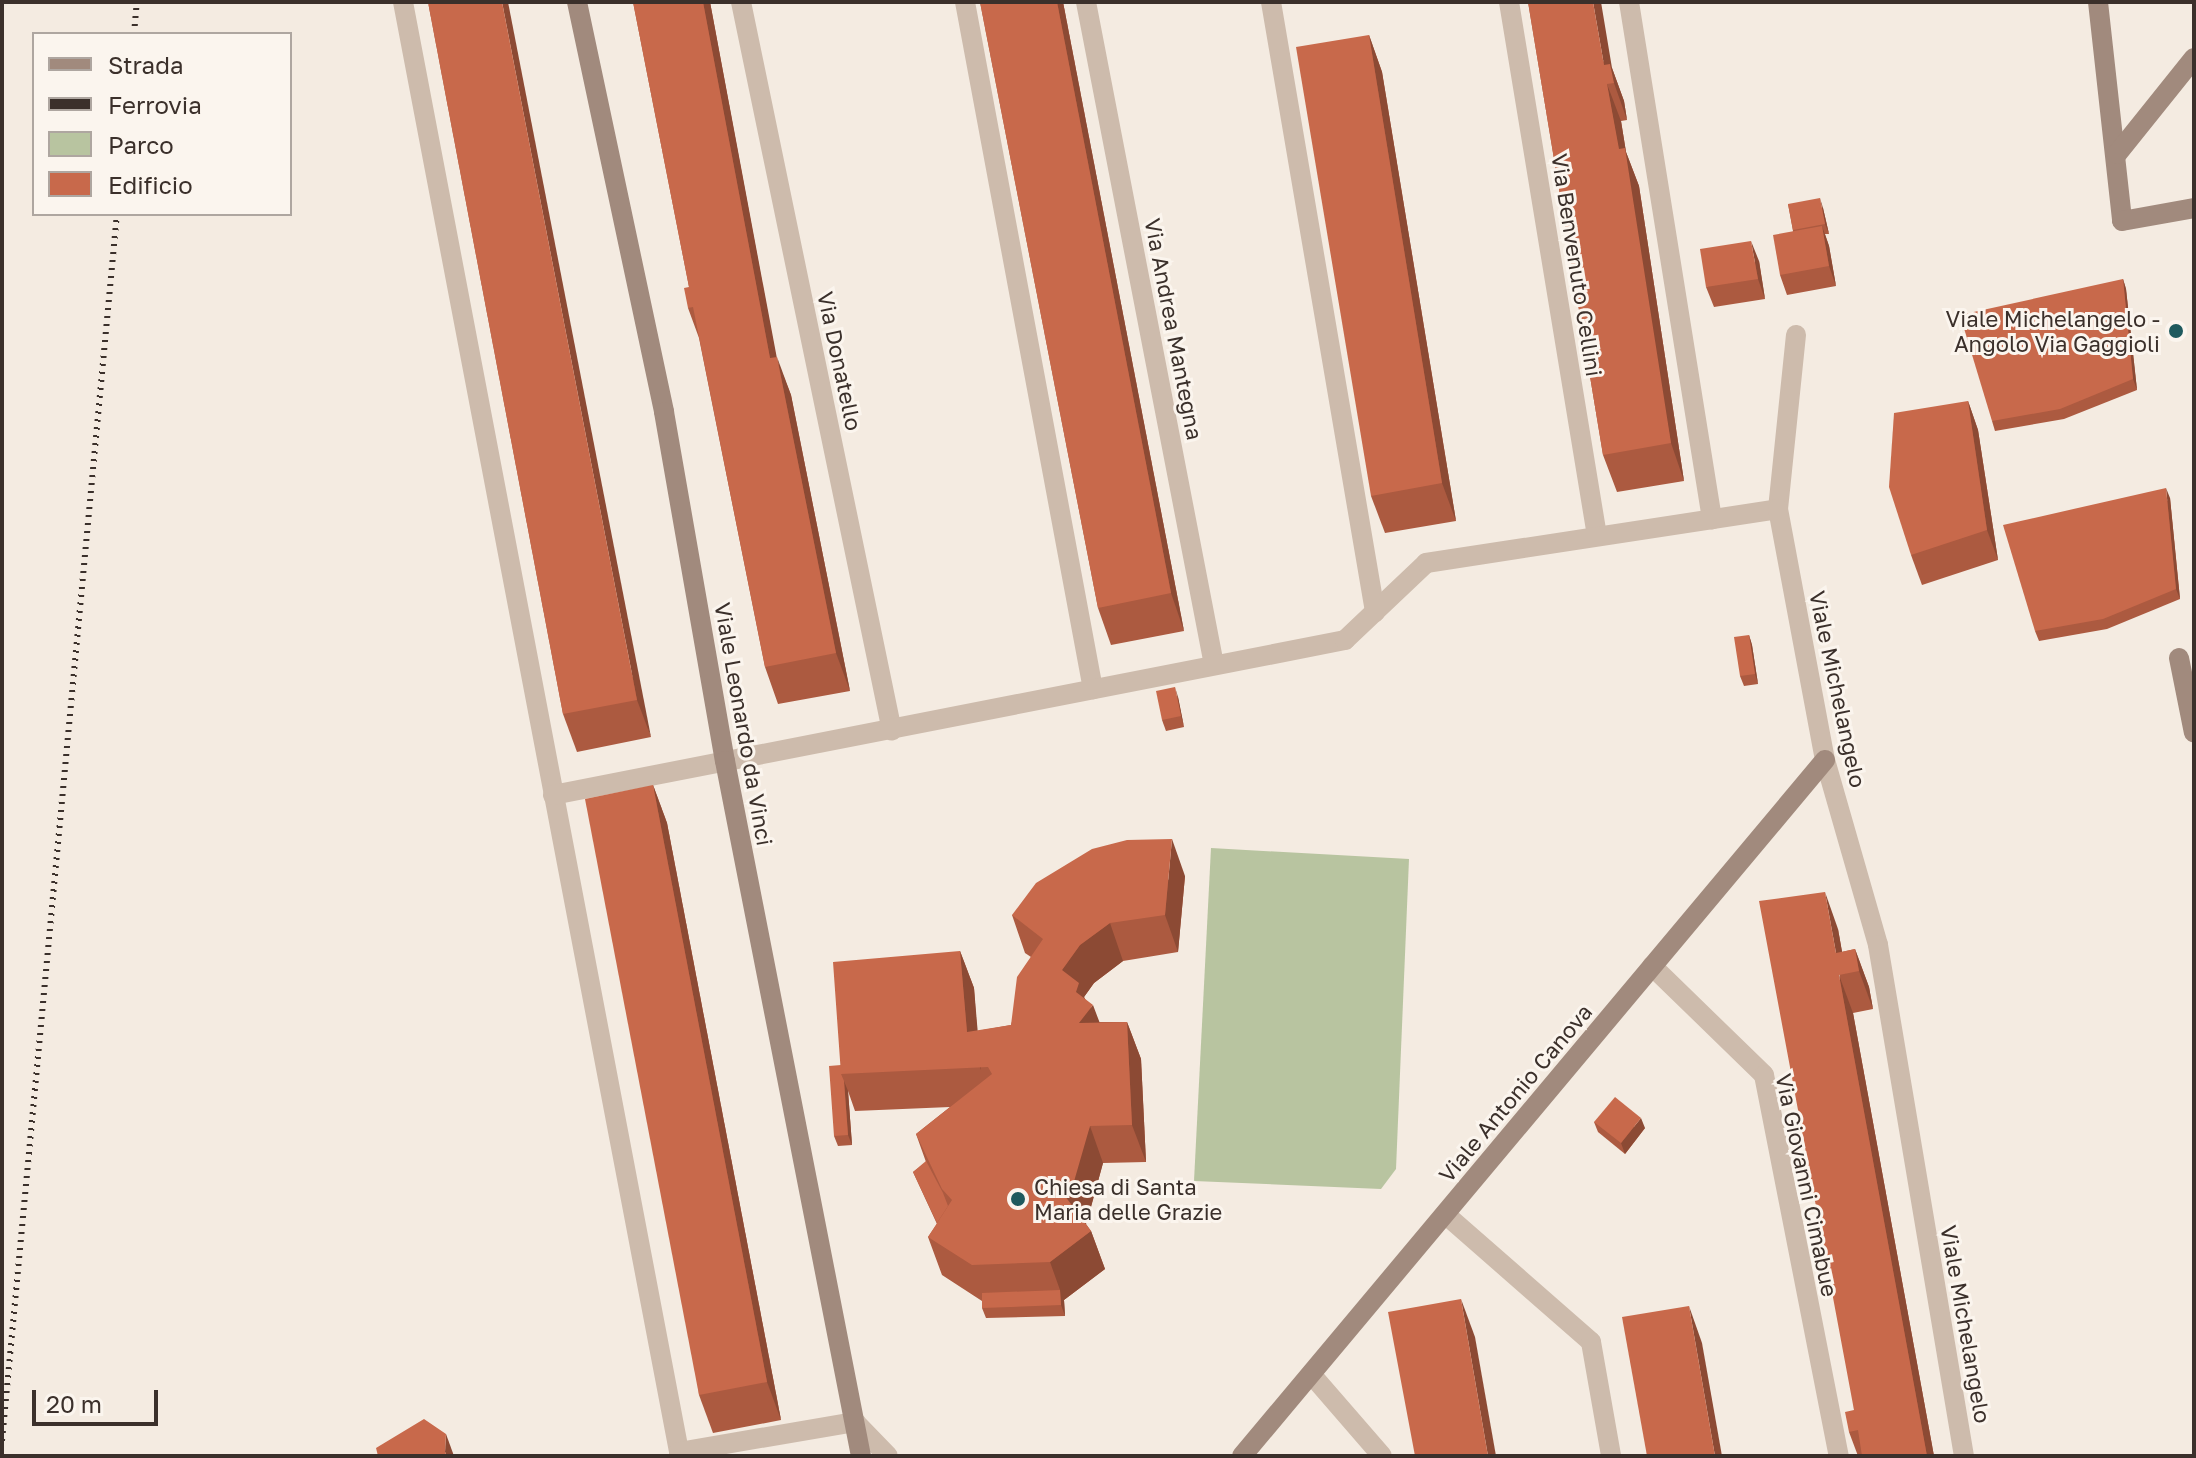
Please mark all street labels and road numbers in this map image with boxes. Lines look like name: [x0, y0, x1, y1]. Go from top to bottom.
street label: Via Benvenuto Cellini: [1546, 152, 1608, 378]
street label: Via Andrea Mantegna: [1140, 216, 1208, 442]
street label: Via Donatello: [812, 289, 868, 433]
street label: Viale Michelangelo: [1804, 588, 1872, 790]
street label: Viale Leonardo da Vinci: [710, 600, 778, 848]
street label: Viale Antonio Canova: [1433, 999, 1597, 1187]
street label: Via Giovanni Cimabue: [1770, 1071, 1844, 1299]
street label: Viale Michelangelo: [1936, 1223, 1996, 1425]

